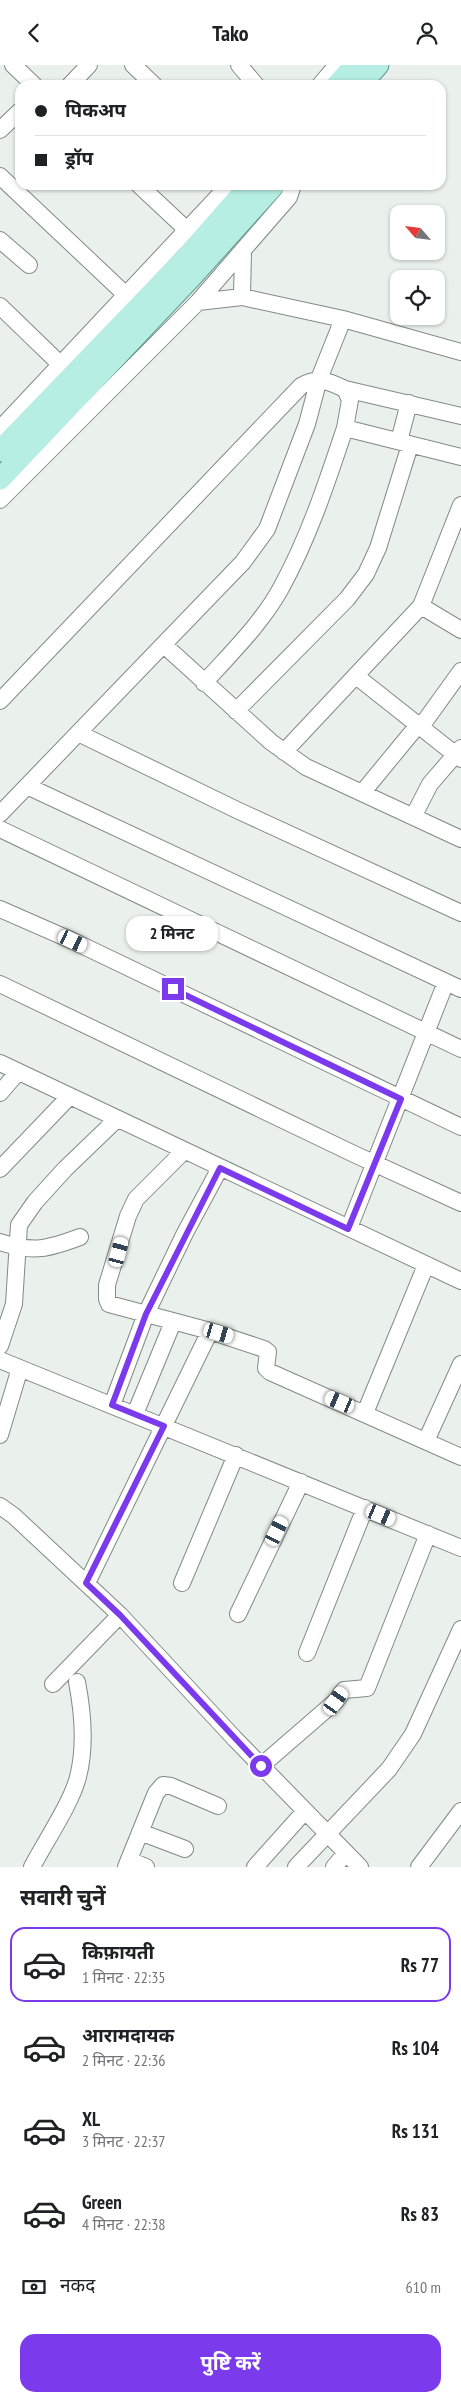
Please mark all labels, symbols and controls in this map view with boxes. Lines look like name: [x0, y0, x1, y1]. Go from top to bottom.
icon: back: [20, 19, 48, 47]
text: Tako: [212, 19, 249, 47]
icon: person: [413, 19, 441, 47]
text: पिकअप: [65, 98, 126, 122]
text: ड्रॉप: [65, 146, 93, 170]
north arrow: [390, 205, 445, 260]
map controls: [390, 205, 445, 325]
button: locate: [390, 270, 445, 325]
callout: 2 मिनट: [127, 917, 219, 951]
text: 2 मिनट: [150, 923, 194, 943]
car: [56, 928, 89, 954]
route end: [162, 978, 184, 1000]
car: [107, 1236, 130, 1268]
car: [202, 1322, 235, 1344]
car: [323, 1389, 356, 1415]
car: [364, 1502, 397, 1528]
car: [263, 1514, 290, 1548]
car: [321, 1684, 350, 1718]
route start: [250, 1755, 272, 1777]
text: सवारी चुनें: [20, 1883, 105, 1911]
text: किफ़ायती: [82, 1940, 154, 1964]
icon: car: [22, 1942, 67, 1987]
text: Rs 77: [401, 1953, 439, 1977]
text: 1 मिनट · 22:35: [82, 1967, 166, 1987]
text: आरामदायक: [82, 2023, 174, 2047]
icon: car: [22, 2025, 67, 2070]
text: Rs 104: [392, 2036, 439, 2060]
text: 2 मिनट · 22:36: [82, 2050, 166, 2070]
text: XL: [82, 2107, 100, 2131]
icon: car: [22, 2108, 67, 2153]
text: Rs 131: [392, 2119, 439, 2143]
text: 3 मिनट · 22:37: [82, 2131, 166, 2151]
text: Green: [82, 2190, 122, 2214]
icon: car: [22, 2191, 67, 2236]
text: Rs 83: [401, 2202, 439, 2226]
text: 4 मिनट · 22:38: [82, 2214, 166, 2234]
icon: cash: [20, 2273, 48, 2301]
text: नकद: [60, 2273, 95, 2297]
text: 610 m: [406, 2277, 441, 2297]
button: पुष्टि करें: [20, 2334, 441, 2392]

